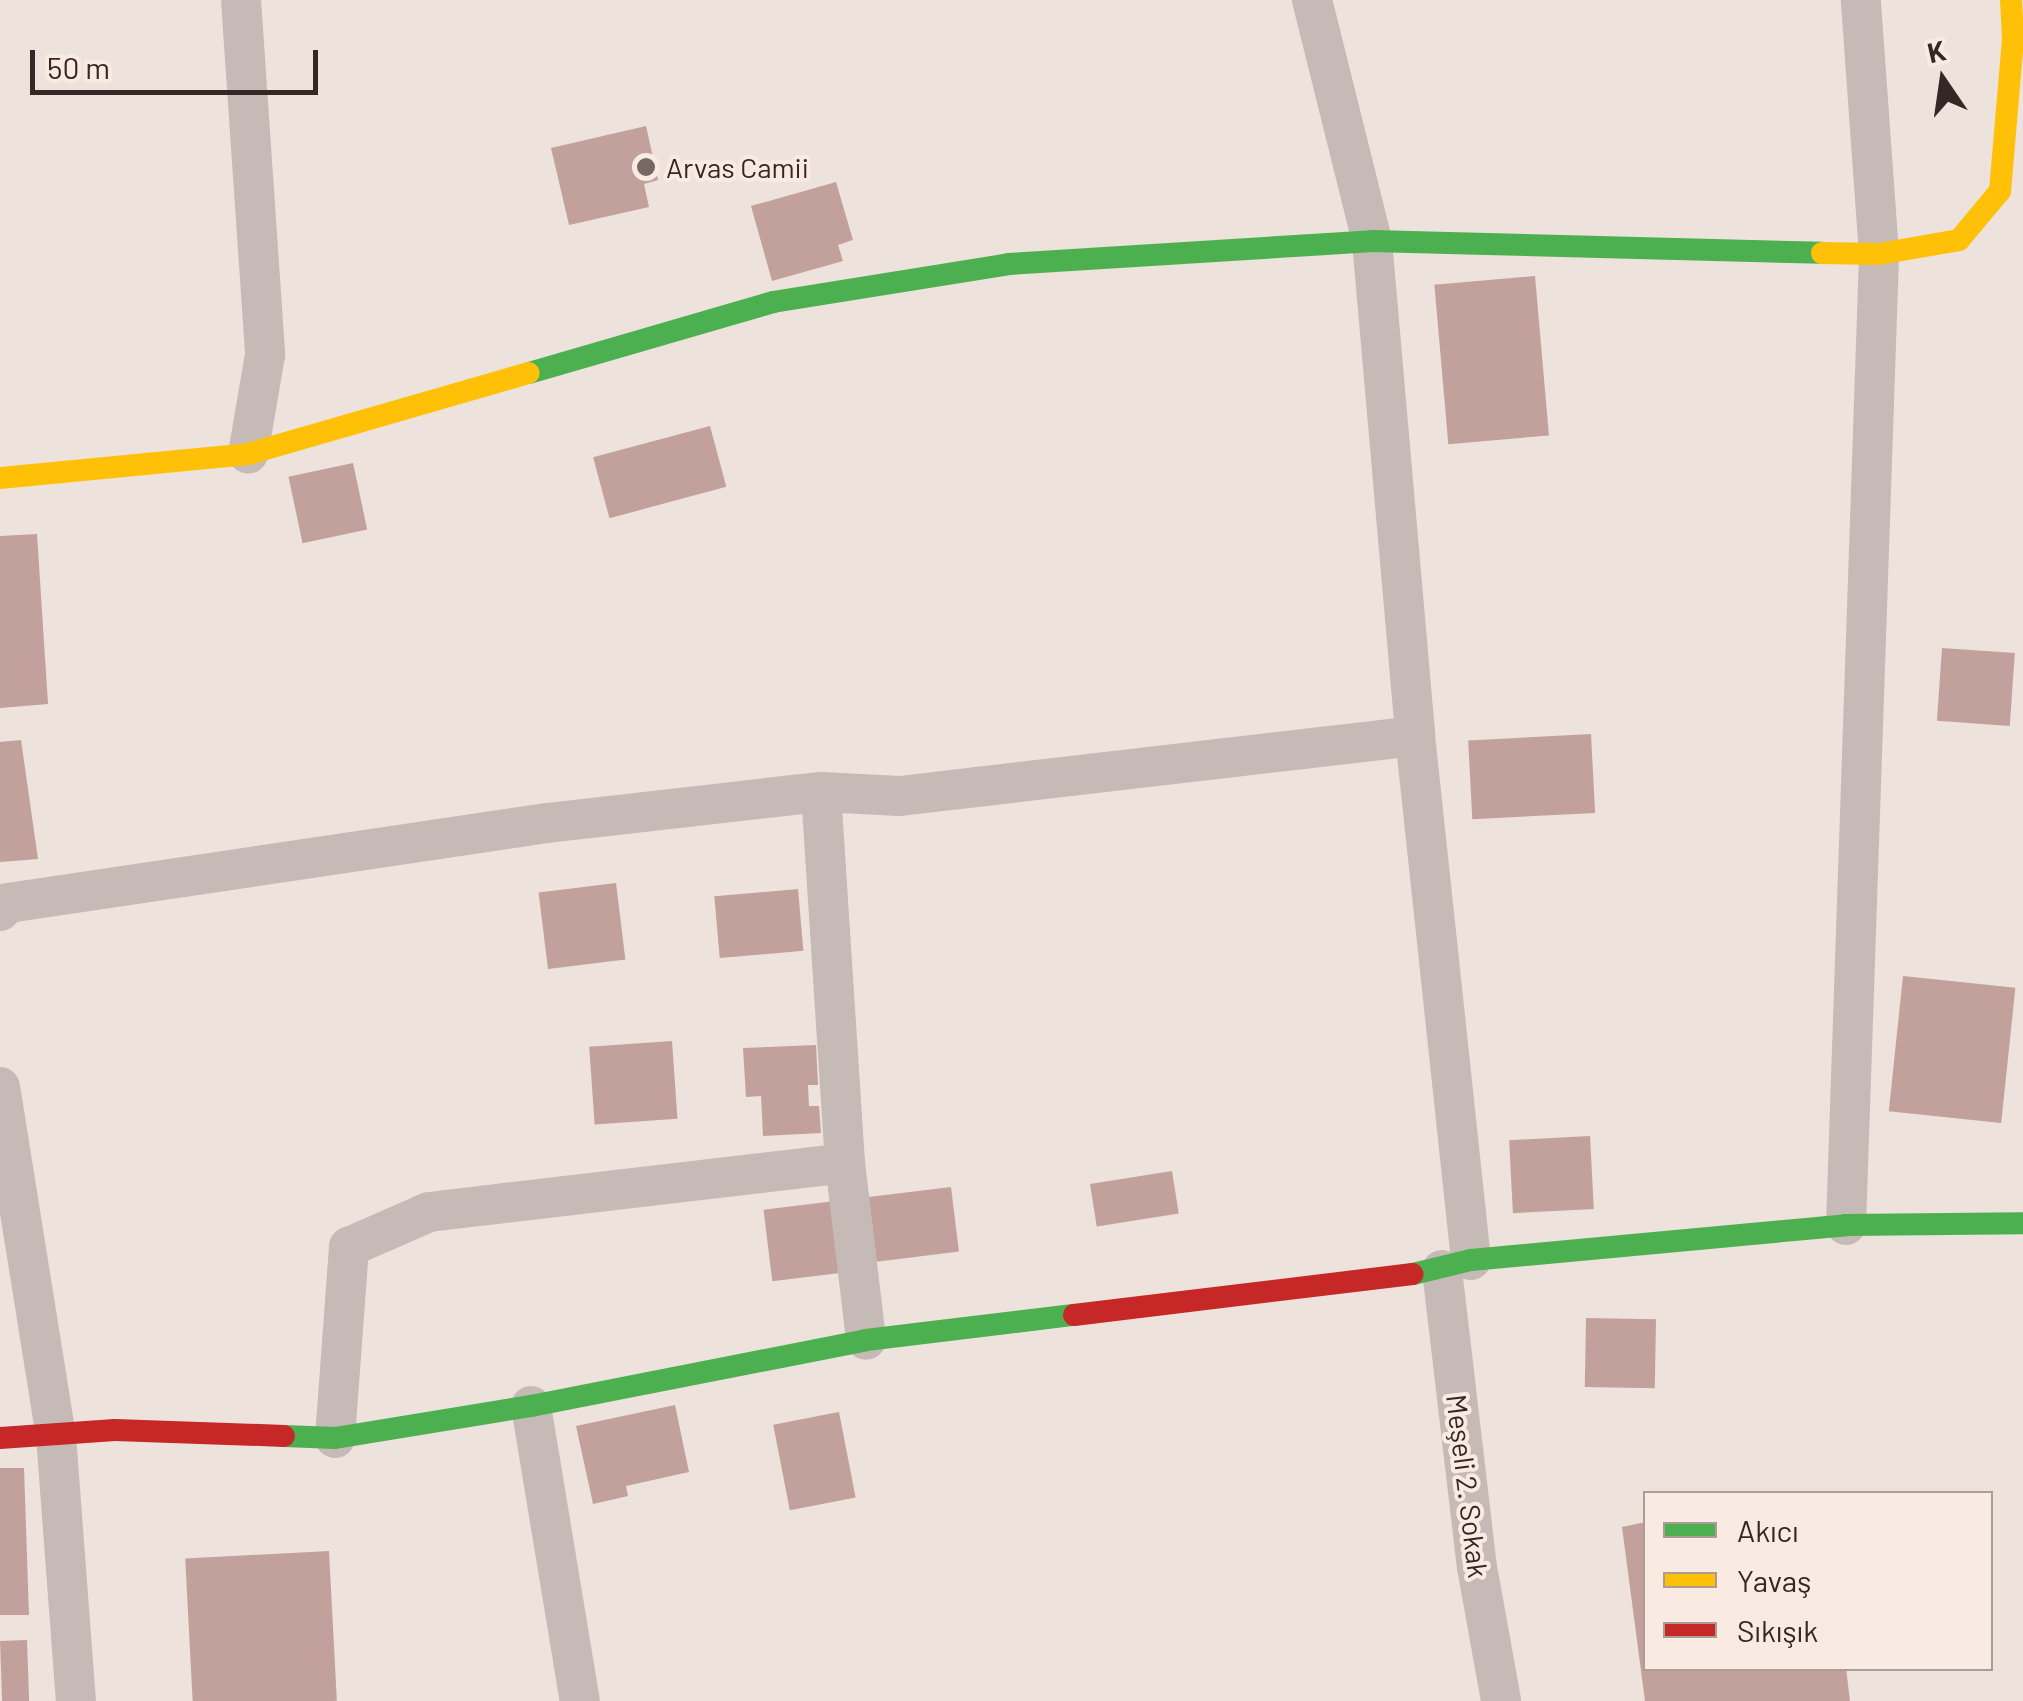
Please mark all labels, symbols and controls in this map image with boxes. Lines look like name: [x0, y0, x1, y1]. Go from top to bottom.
scale bar: [35, 30, 322, 92]
north arrow: [1893, 30, 1993, 130]
text: K: [1924, 32, 1949, 69]
text: 50 m: [47, 49, 110, 85]
place label: Arvas Camii: [666, 150, 809, 184]
marker: Arvas Camii: [635, 156, 657, 178]
street label: Meşeli 2. Sokak: [1440, 1392, 1496, 1580]
legend: [1643, 1491, 1993, 1671]
text: Akıcı: [1737, 1512, 1799, 1548]
text: Yavaş: [1737, 1562, 1812, 1598]
text: Sıkışık: [1737, 1612, 1818, 1648]

